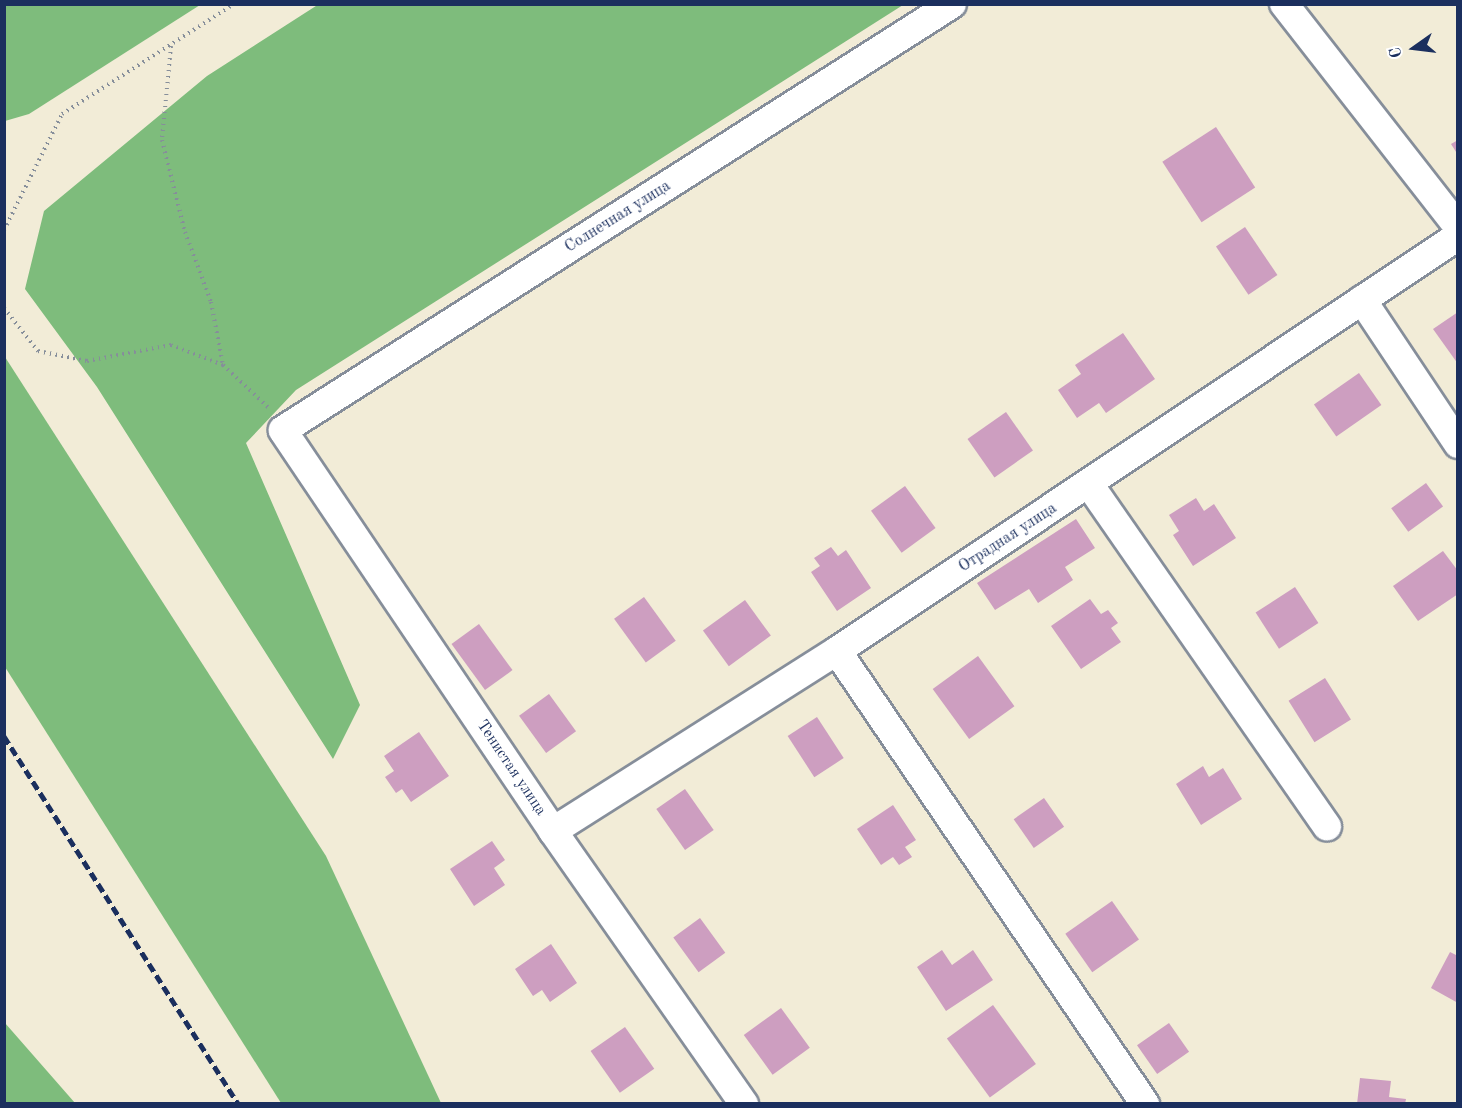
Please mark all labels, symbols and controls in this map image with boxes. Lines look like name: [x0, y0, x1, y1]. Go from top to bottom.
north arrow: [1384, 18, 1444, 78]
text: С: [1387, 45, 1406, 59]
street label: Солнечная улица: [562, 177, 674, 257]
street label: Отрадная улица: [955, 499, 1061, 577]
street label: Тенистая улица: [472, 717, 550, 819]

